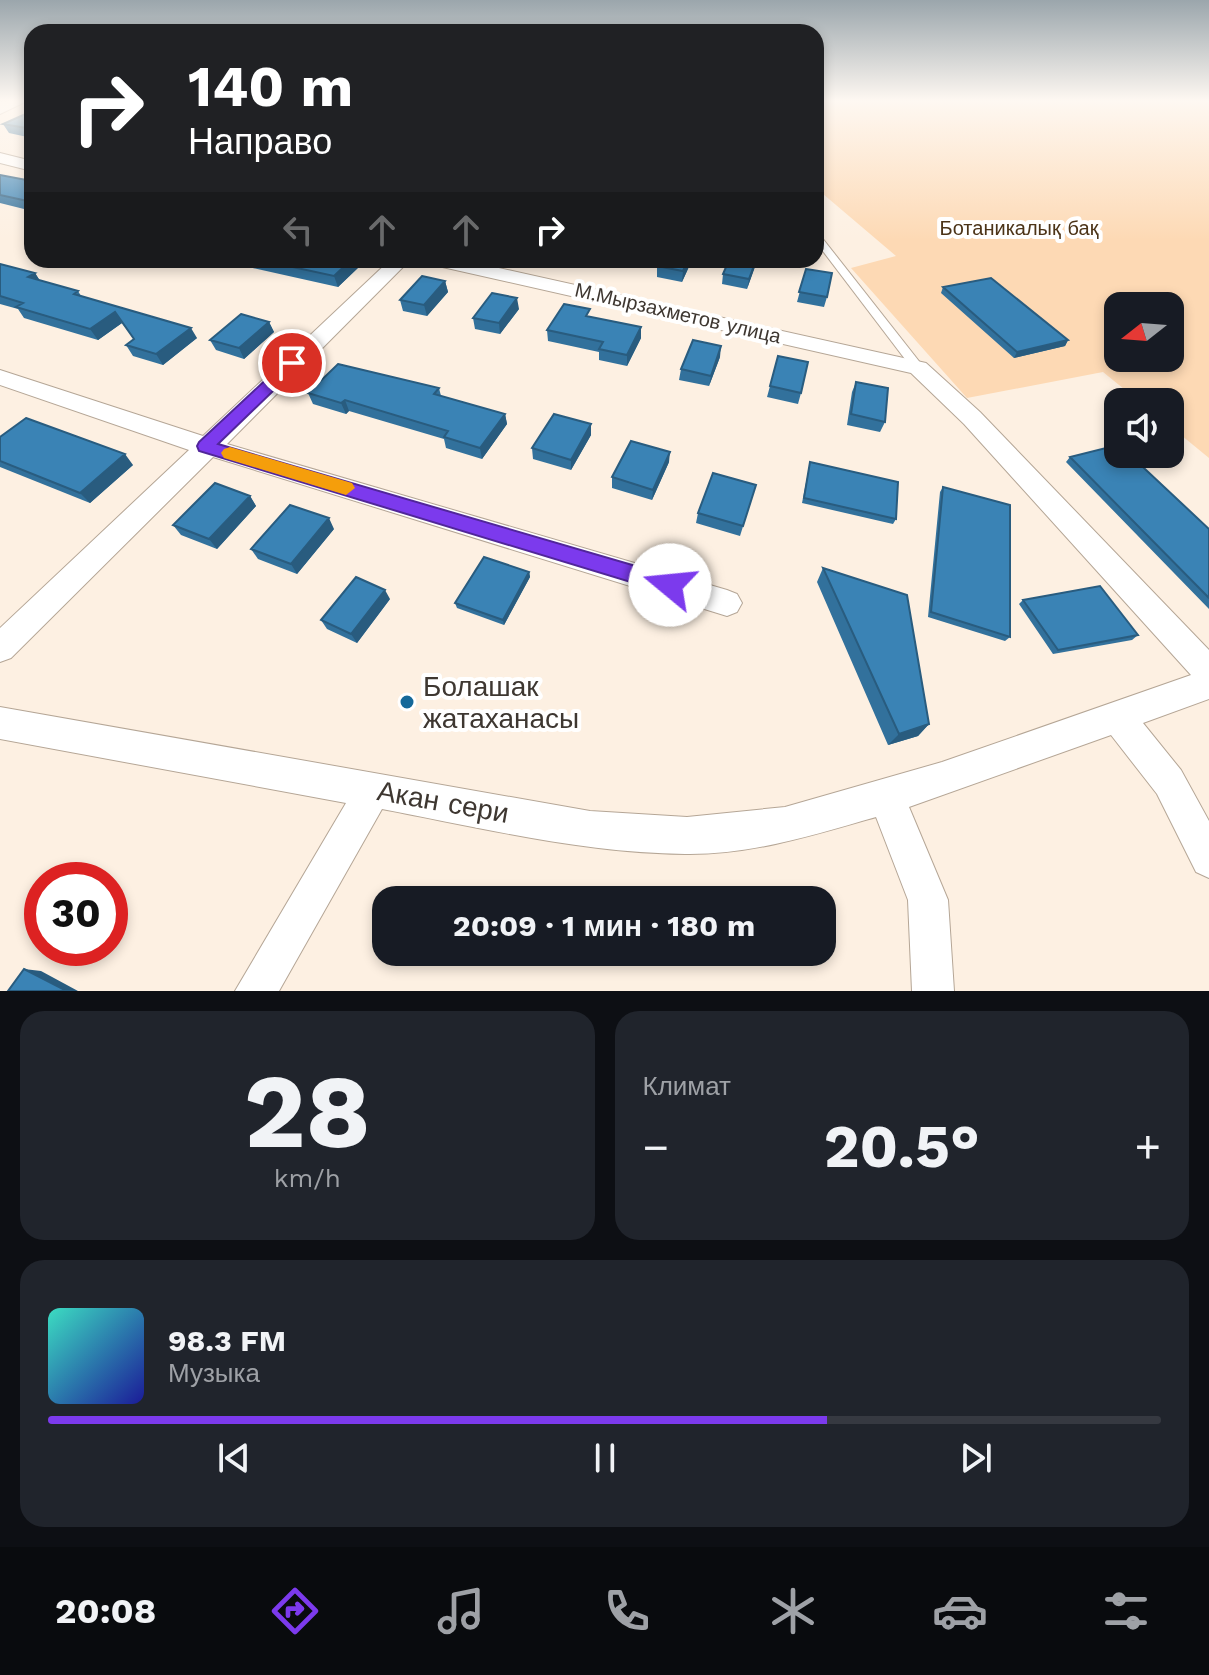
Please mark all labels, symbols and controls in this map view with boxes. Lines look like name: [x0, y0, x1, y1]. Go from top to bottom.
text: 140 m: [188, 54, 353, 120]
icon: right: [56, 56, 160, 160]
text: Направо: [188, 121, 332, 163]
icon: left: [276, 208, 320, 252]
icon: ahead: [360, 208, 404, 252]
icon: ahead: [444, 208, 488, 252]
icon: right: [528, 208, 572, 252]
park label: Ботаникалық бақ: [940, 216, 1099, 240]
street label: М.Мырзахметов улица: [573, 278, 784, 349]
north arrow: [1104, 292, 1184, 372]
map controls: [1104, 292, 1184, 468]
pin: [258, 329, 326, 397]
icon: arrive: [270, 341, 314, 385]
button: sound: [1104, 388, 1184, 468]
position arrow: [628, 543, 712, 627]
place label: Болашак жатаханасы: [423, 670, 579, 735]
marker: Болашак жатаханасы: [398, 693, 416, 711]
street label: Акан сери: [375, 774, 511, 830]
speed limit sign: 30: [24, 862, 128, 966]
text: 20:09 · 1 мин · 180 m: [453, 908, 755, 943]
text: 28: [244, 1050, 371, 1172]
text: Климат: [643, 1071, 731, 1101]
text: 20.5°: [824, 1111, 980, 1182]
text: −: [643, 1121, 669, 1173]
text: +: [1134, 1121, 1161, 1173]
text: km/h: [274, 1163, 341, 1193]
text: 98.3 FM: [168, 1323, 286, 1358]
text: Музыка: [168, 1358, 260, 1388]
icon: previous: [212, 1436, 256, 1480]
icon: pause: [583, 1436, 627, 1480]
icon: next: [954, 1436, 998, 1480]
icon: directions: [267, 1583, 323, 1639]
icon: music: [433, 1583, 489, 1639]
icon: phone: [599, 1583, 655, 1639]
icon: climate: [765, 1583, 821, 1639]
icon: car: [932, 1583, 988, 1639]
icon: filters: [1098, 1583, 1154, 1639]
text: 20:08: [55, 1590, 156, 1632]

